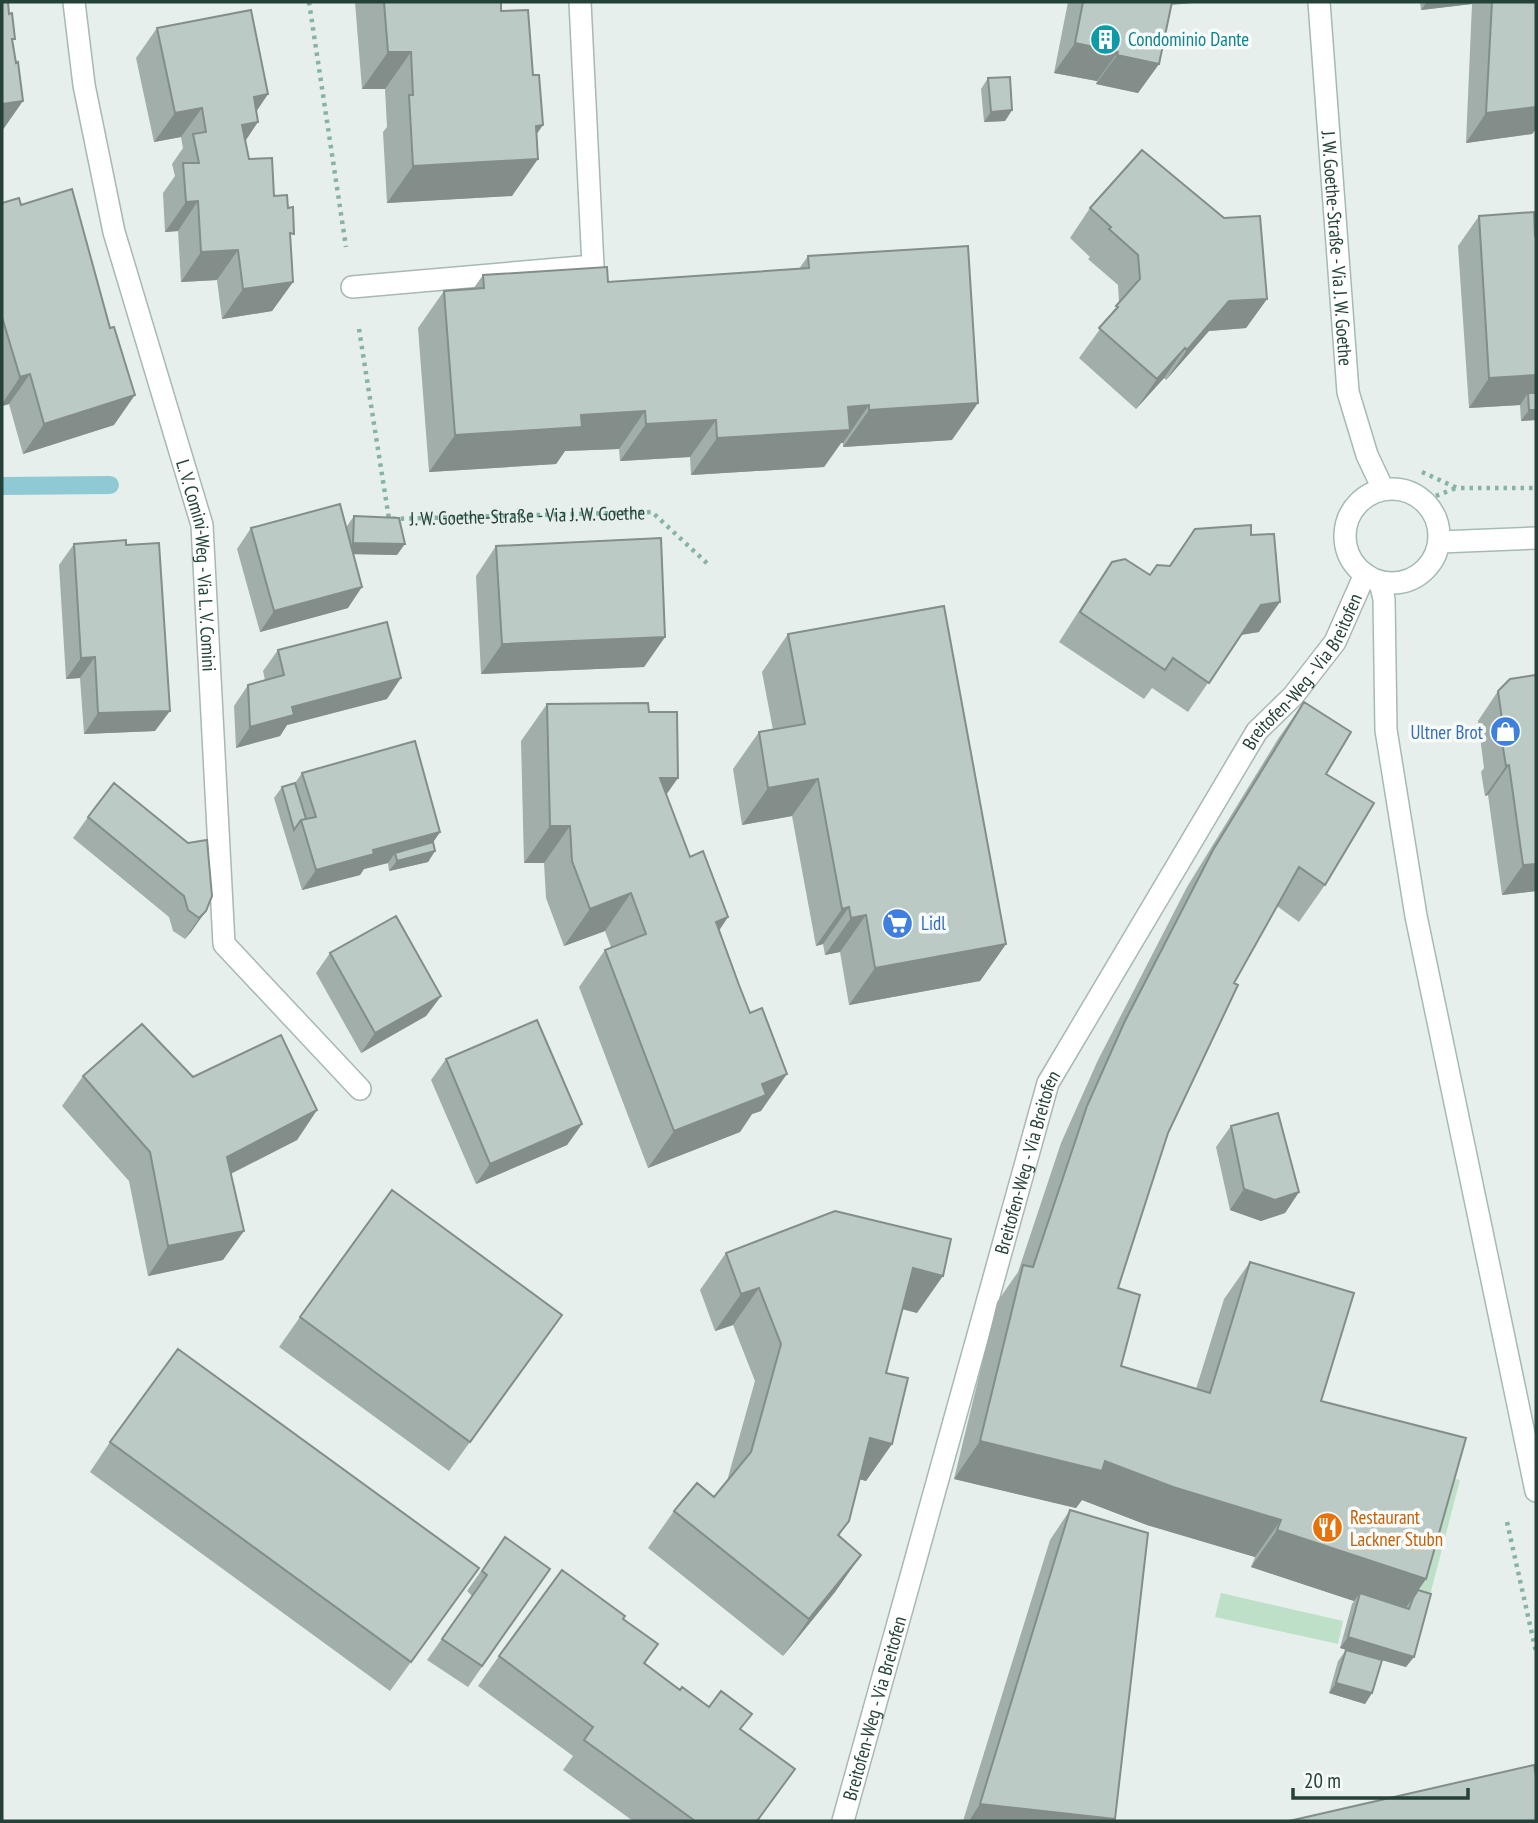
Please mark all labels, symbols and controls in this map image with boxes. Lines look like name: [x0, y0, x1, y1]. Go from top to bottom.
building icon: Condominio Dante: [1088, 22, 1122, 56]
place label: Condominio Dante: [1128, 27, 1249, 51]
street label: J. W. Goethe-Straße - Via J. W. Goethe: [1317, 129, 1358, 367]
street label: L. V. Comini-Weg - Via L. V. Comini: [171, 457, 222, 672]
street label: J. W. Goethe-Straße - Via J. W. Goethe: [409, 500, 646, 530]
street label: Breitofen-Weg - Via Breitofen: [1237, 589, 1367, 754]
shop icon: Ultner Brot: [1489, 715, 1523, 749]
place label: Ultner Brot: [1410, 720, 1484, 744]
supermarket icon: Lidl: [881, 906, 915, 940]
place label: Lidl: [921, 911, 946, 935]
street label: Breitofen-Weg - Via Breitofen: [989, 1066, 1065, 1257]
place label: Restaurant Lackner Stubn: [1350, 1505, 1443, 1551]
restaurant icon: Restaurant Lackner Stubn: [1310, 1511, 1344, 1545]
street label: Breitofen-Weg - Via Breitofen: [837, 1613, 911, 1803]
scale bar: [1293, 1756, 1468, 1800]
text: 20 m: [1304, 1767, 1341, 1794]

